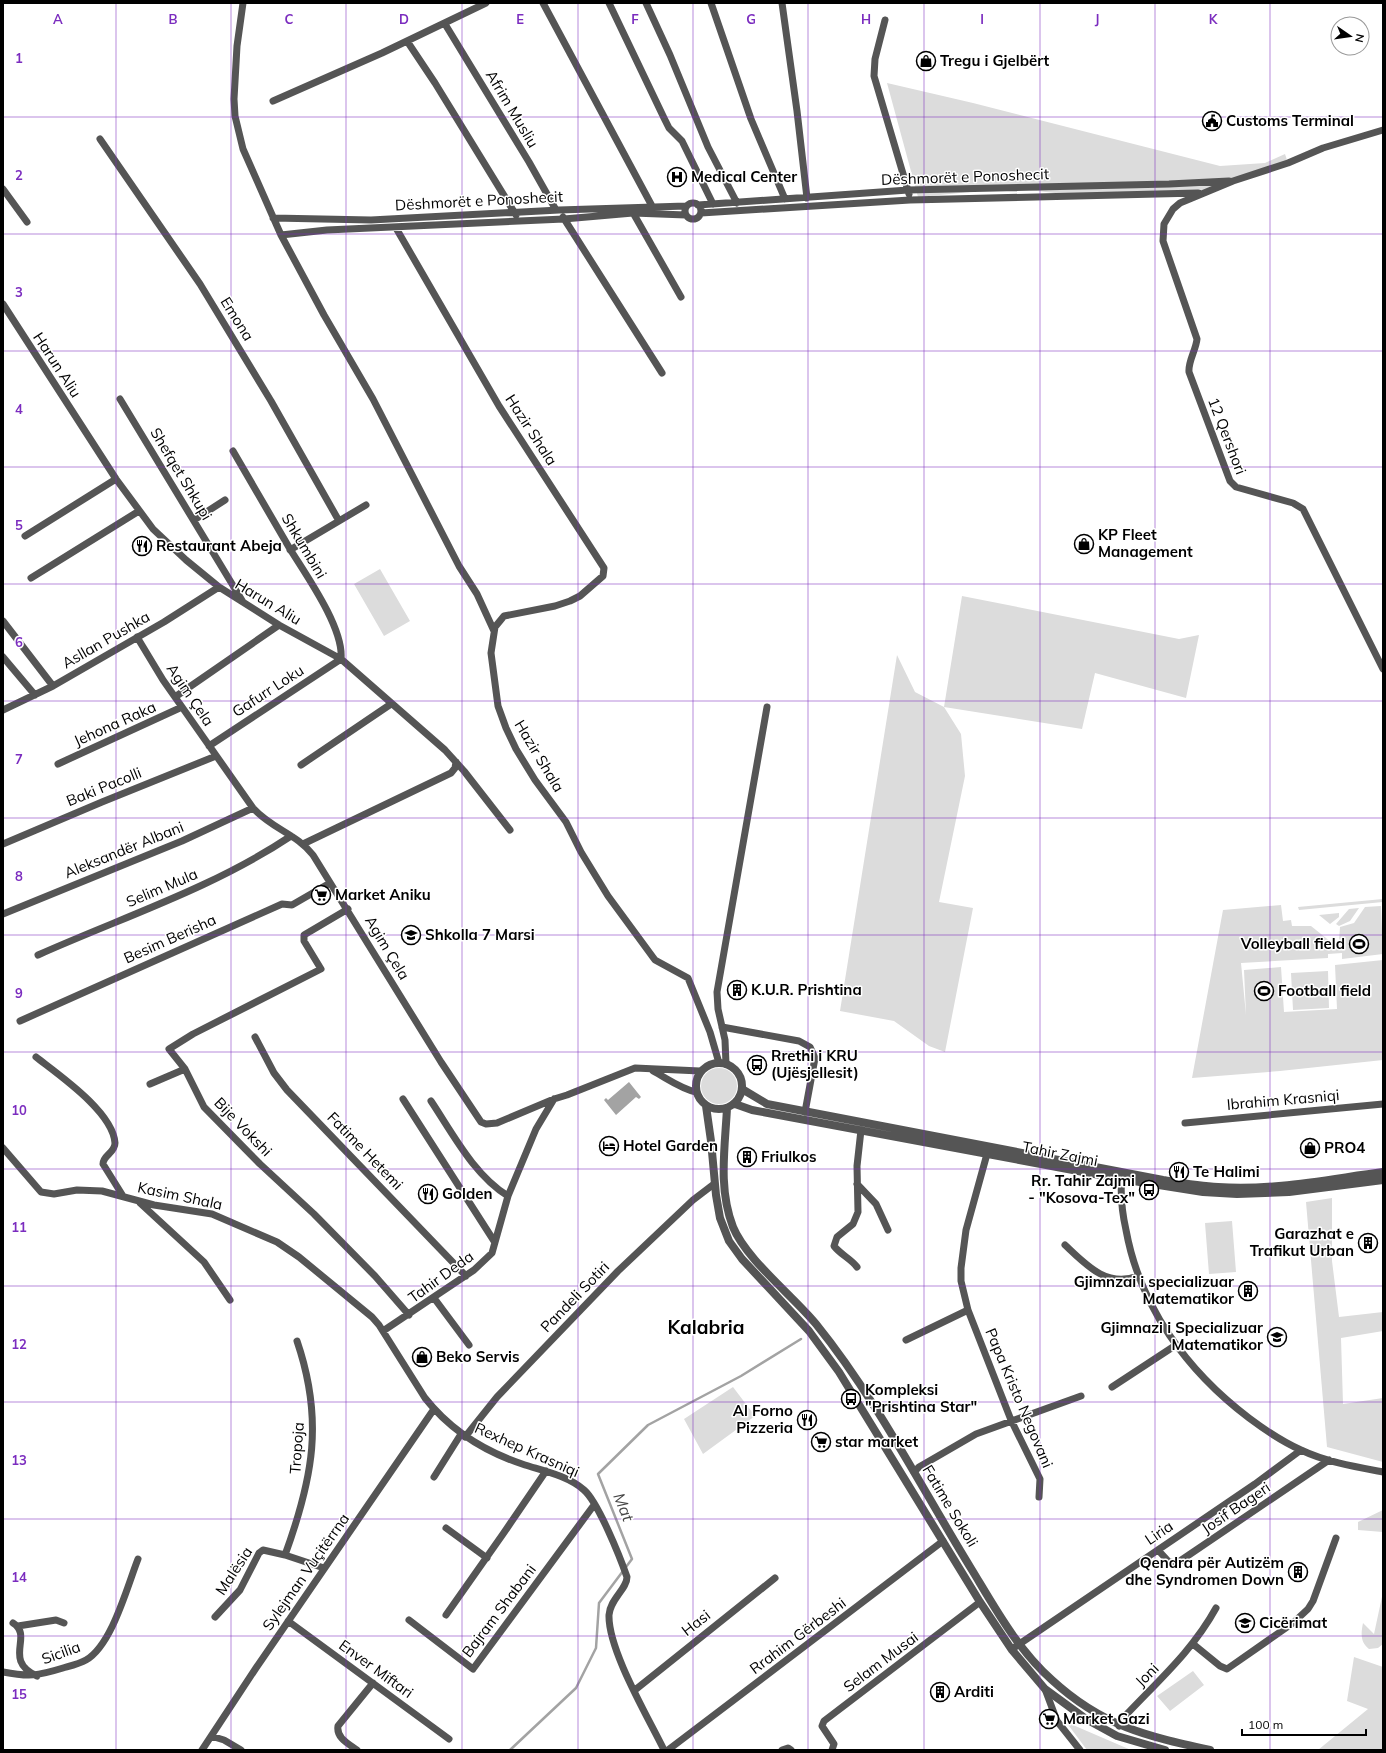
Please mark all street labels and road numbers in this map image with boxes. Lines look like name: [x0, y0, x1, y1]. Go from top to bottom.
street label: Afrim Musliu: [482, 67, 543, 151]
street label: Dëshmorët e Ponoshecit: [881, 164, 1049, 189]
street label: Dëshmorët e Ponoshecit: [395, 187, 563, 214]
street label: Emona: [217, 293, 258, 344]
street label: Harun Aliu: [29, 328, 86, 401]
street label: Hazir Shala: [501, 391, 561, 469]
street label: 12 Qershori: [1204, 395, 1251, 477]
street label: Shefqet Shkupi: [146, 424, 216, 523]
street label: Shkumbini: [278, 510, 331, 582]
street label: Harun Aliu: [232, 574, 305, 629]
street label: Asllan Pushka: [58, 607, 153, 672]
street label: Agim Çela: [163, 660, 218, 730]
street label: Gafurr Loku: [228, 660, 307, 721]
street label: Jehona Raka: [71, 697, 159, 750]
street label: Hazir Shala: [510, 716, 568, 795]
street label: Baki Pacolli: [63, 763, 144, 810]
street label: Aleksandër Albani: [61, 817, 186, 882]
street label: Selim Mula: [123, 864, 200, 911]
street label: Besim Berisha: [121, 910, 219, 967]
street label: Agim Çela: [361, 912, 414, 983]
street label: Ibrahim Krasniqi: [1226, 1085, 1340, 1114]
street label: Bije Vokshi: [210, 1093, 276, 1160]
street label: Fatime Hetemi: [323, 1108, 407, 1194]
street label: Tahir Zajmi: [1021, 1137, 1100, 1170]
street label: Kasim Shala: [136, 1177, 224, 1214]
street label: Tahir Deda: [404, 1247, 477, 1307]
street label: Pandeli Sotiri: [536, 1257, 613, 1336]
street label: Papa Kristo Negovani: [981, 1325, 1057, 1471]
street label: Rexhep Krasniqi: [472, 1418, 582, 1481]
street label: Tropoja: [285, 1421, 308, 1475]
street label: Fatime Sokoli: [919, 1461, 982, 1550]
street label: Josif Bageri: [1198, 1478, 1274, 1538]
street label: Sylejman Vuçitërrna: [258, 1509, 353, 1634]
street label: Liria: [1141, 1516, 1176, 1549]
street label: Malësia: [211, 1543, 256, 1598]
street label: Bajram Shabani: [457, 1560, 540, 1661]
street label: Rrahim Gërbeshi: [746, 1593, 850, 1678]
street label: Hasi: [677, 1605, 714, 1640]
street label: Selam Musai: [840, 1627, 922, 1696]
street label: Enver Miftari: [335, 1635, 417, 1702]
street label: Sicilia: [39, 1637, 83, 1668]
street label: Joni: [1131, 1659, 1163, 1691]

